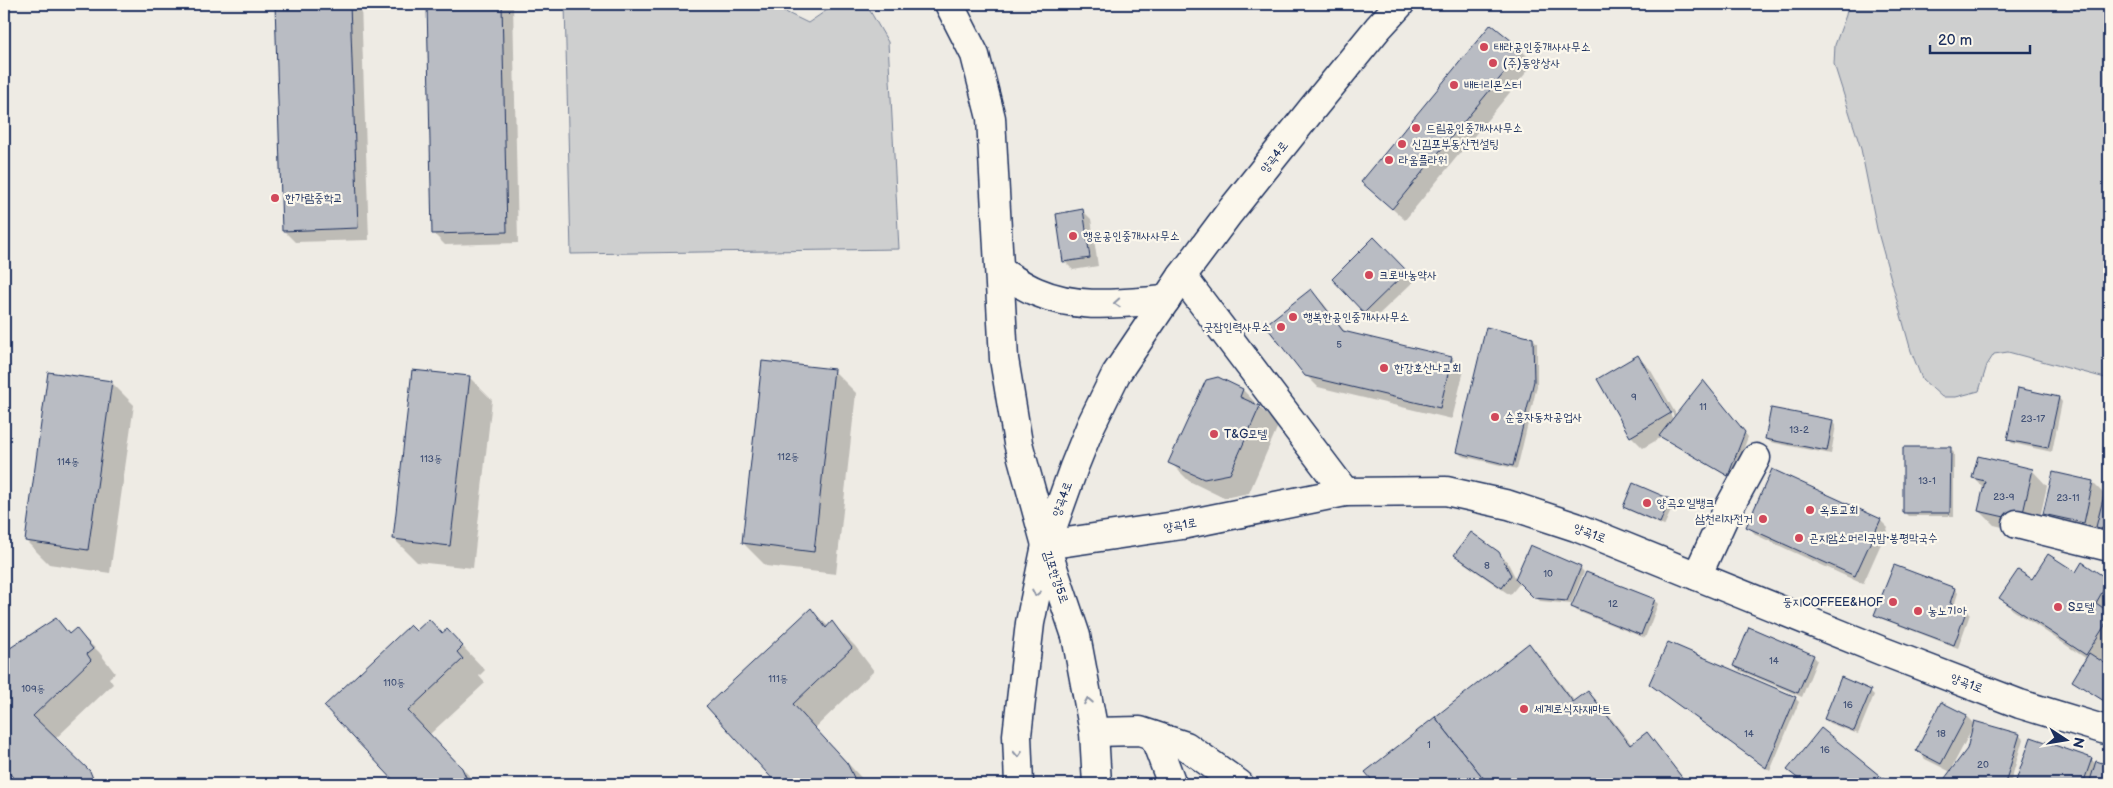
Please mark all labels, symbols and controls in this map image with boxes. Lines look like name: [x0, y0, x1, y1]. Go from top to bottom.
scale bar: [1930, 22, 2030, 54]
text: 20 m: [1938, 31, 1972, 50]
place label: 태라공인중개사사무소: [1494, 40, 1591, 55]
marker: 태라공인중개사사무소: [1478, 41, 1490, 53]
place label: (주)동양상사: [1503, 56, 1560, 71]
marker: (주)동양상사: [1487, 57, 1499, 69]
place label: 배터리몬스터: [1464, 78, 1522, 93]
marker: 배터리몬스터: [1448, 79, 1460, 91]
place label: 드림공인중개사사무소: [1426, 121, 1523, 136]
marker: 드림공인중개사사무소: [1410, 122, 1422, 134]
place label: 신김포부동산컨설팅: [1412, 137, 1499, 152]
street label: 양곡4로: [1257, 138, 1291, 176]
marker: 신김포부동산컨설팅: [1396, 138, 1408, 150]
place label: 라움플라워: [1399, 153, 1447, 168]
marker: 라움플라워: [1383, 154, 1395, 166]
place label: 한가람중학교: [285, 191, 343, 206]
marker: 한가람중학교: [269, 192, 281, 204]
place label: 행운공인중개사사무소: [1083, 229, 1180, 244]
marker: 행운공인중개사사무소: [1067, 230, 1079, 242]
place label: 크로바농약사: [1379, 268, 1437, 283]
marker: 크로바농약사: [1363, 269, 1375, 281]
one-way arrow: [1113, 298, 1121, 309]
place label: 행복한공인중개사사무소: [1303, 310, 1409, 325]
marker: 행복한공인중개사사무소: [1287, 311, 1299, 323]
place label: 굿잡인력사무소: [1203, 320, 1271, 335]
marker: 굿잡인력사무소: [1275, 321, 1287, 333]
house number: 5: [1336, 339, 1342, 351]
place label: 한강호산나교회: [1394, 361, 1462, 376]
marker: 한강호산나교회: [1378, 362, 1390, 374]
house number: 9: [1631, 391, 1637, 403]
house number: 11: [1699, 401, 1707, 413]
place label: 순흥자동차공업사: [1505, 410, 1582, 425]
marker: 순흥자동차공업사: [1489, 411, 1501, 423]
house number: 23-17: [2021, 413, 2045, 425]
house number: 13-2: [1789, 424, 1809, 436]
place label: T&G모텔: [1224, 427, 1268, 442]
marker: T&G모텔: [1208, 428, 1220, 440]
house number: 112동: [777, 451, 799, 463]
house number: 113동: [420, 453, 442, 465]
house number: 114동: [57, 456, 79, 468]
house number: 13-1: [1918, 475, 1936, 487]
street label: 양곡4로: [1049, 480, 1076, 519]
house number: 23-9: [1993, 491, 2015, 503]
house number: 23-11: [2056, 492, 2080, 504]
place label: 양곡오일뱅크: [1657, 496, 1715, 511]
marker: 양곡오일뱅크: [1641, 497, 1653, 509]
place label: 옥토교회: [1820, 503, 1859, 518]
marker: 옥토교회: [1804, 504, 1816, 516]
place label: 삼천리자전거: [1695, 512, 1753, 527]
marker: 삼천리자전거: [1757, 513, 1769, 525]
street label: 양곡1로: [1162, 515, 1198, 536]
street label: 양곡1로: [1571, 520, 1608, 546]
place label: 곤지암소머리국밥•봉평막국수: [1809, 531, 1938, 546]
marker: 곤지암소머리국밥•봉평막국수: [1793, 532, 1805, 544]
street label: 김포한강5로: [1039, 549, 1072, 606]
house number: 8: [1484, 560, 1490, 572]
house number: 10: [1543, 568, 1553, 580]
one-way arrow: [1031, 588, 1042, 597]
place label: 둥지COFFEE&HOF: [1783, 595, 1884, 610]
marker: 둥지COFFEE&HOF: [1887, 596, 1899, 608]
house number: 12: [1608, 598, 1618, 610]
place label: S모텔: [2068, 600, 2095, 615]
marker: S모텔: [2052, 601, 2064, 613]
place label: 농노기아: [1928, 604, 1967, 619]
marker: 농노기아: [1912, 605, 1924, 617]
house number: 14: [1769, 655, 1779, 667]
street label: 양곡1로: [1948, 670, 1985, 696]
house number: 111동: [768, 673, 788, 685]
house number: 110동: [383, 677, 405, 689]
house number: 109동: [21, 683, 45, 695]
one-way arrow: [1083, 697, 1093, 706]
house number: 16: [1843, 699, 1853, 711]
place label: 세계로식자재마트: [1534, 702, 1611, 717]
marker: 세계로식자재마트: [1518, 703, 1530, 715]
north arrow: [2040, 716, 2090, 766]
house number: 14: [1744, 728, 1754, 740]
house number: 18: [1936, 728, 1946, 740]
text: N: [2069, 736, 2088, 750]
house number: 1: [1427, 739, 1431, 751]
house number: 16: [1820, 744, 1830, 756]
one-way arrow: [1012, 750, 1023, 758]
house number: 20: [1977, 759, 1989, 771]

